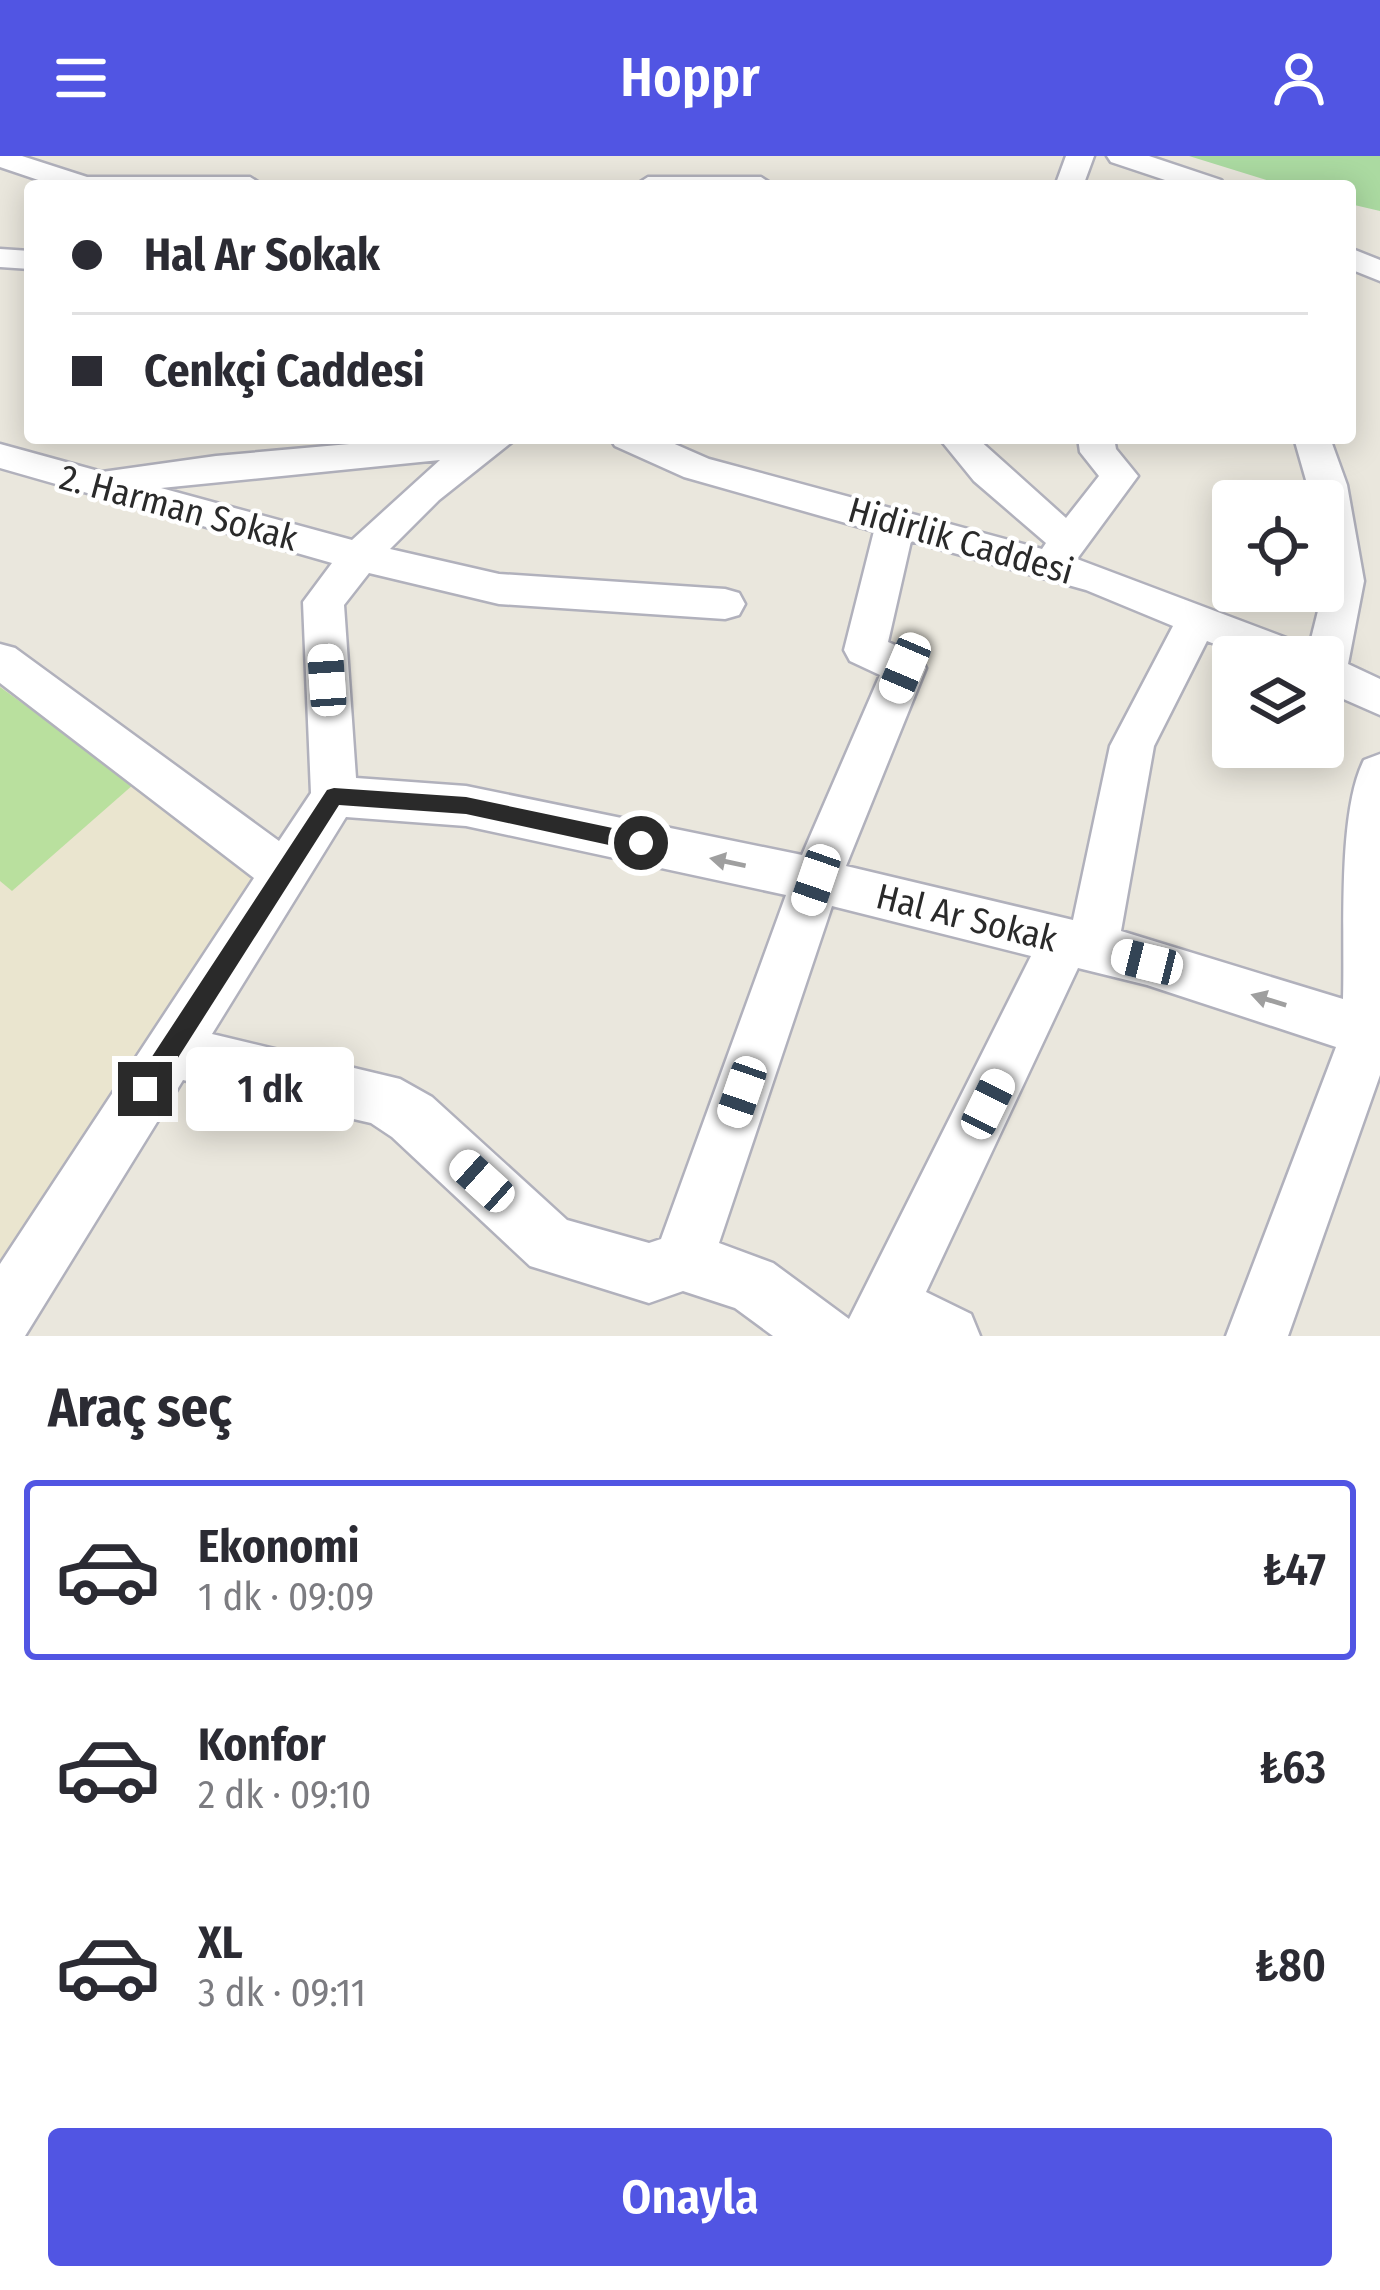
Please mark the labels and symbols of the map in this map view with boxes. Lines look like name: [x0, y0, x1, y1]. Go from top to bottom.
street label: 2. Harman Sokak: [55, 455, 303, 561]
street label: Hidirlik Caddesi: [843, 488, 1078, 594]
car: [874, 628, 936, 708]
car: [307, 643, 347, 717]
route start: [614, 816, 668, 870]
car: [787, 840, 845, 920]
one-way arrow: [709, 851, 747, 870]
street label: Hal Ar Sokak: [872, 874, 1062, 962]
car: [1108, 936, 1186, 988]
one-way arrow: [1250, 989, 1287, 1008]
callout: 1 dk: [187, 1047, 355, 1131]
car: [713, 1052, 771, 1132]
route end: [118, 1062, 172, 1116]
car: [956, 1064, 1020, 1144]
car: [443, 1144, 521, 1218]

